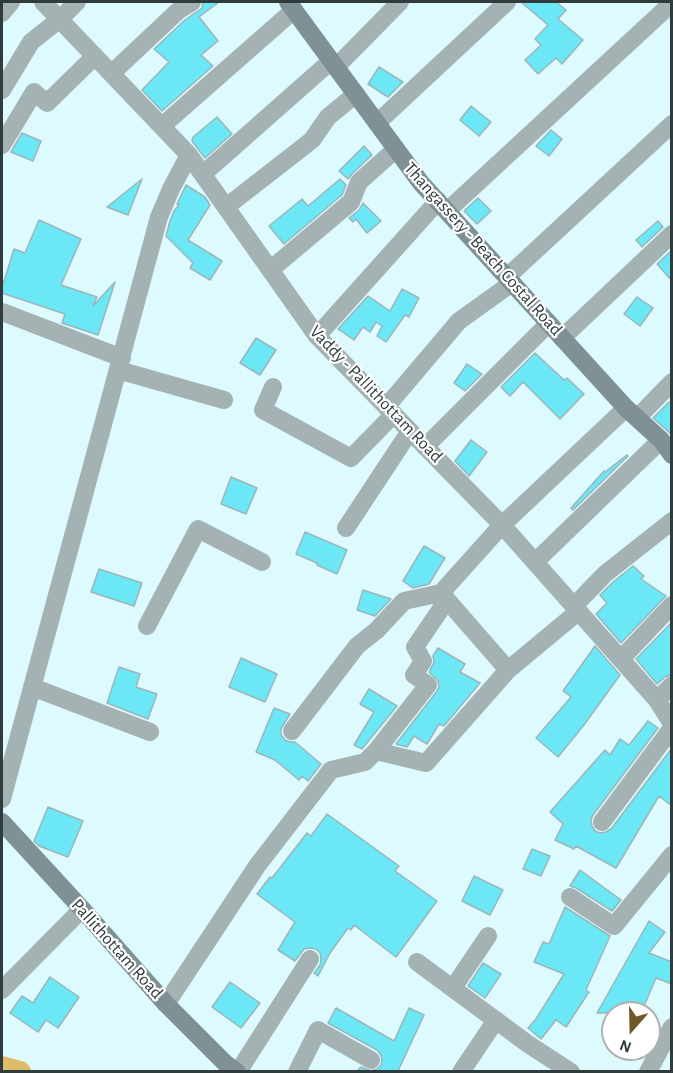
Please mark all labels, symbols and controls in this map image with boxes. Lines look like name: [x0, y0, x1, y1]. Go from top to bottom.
street label: Thangassery - Beach Costal Road: [399, 158, 567, 340]
street label: Vaddy - Pallithottam Road: [305, 321, 447, 467]
street label: Pallithottam Road: [66, 895, 168, 1003]
north arrow: [601, 1001, 661, 1061]
text: N: [618, 1037, 633, 1055]

